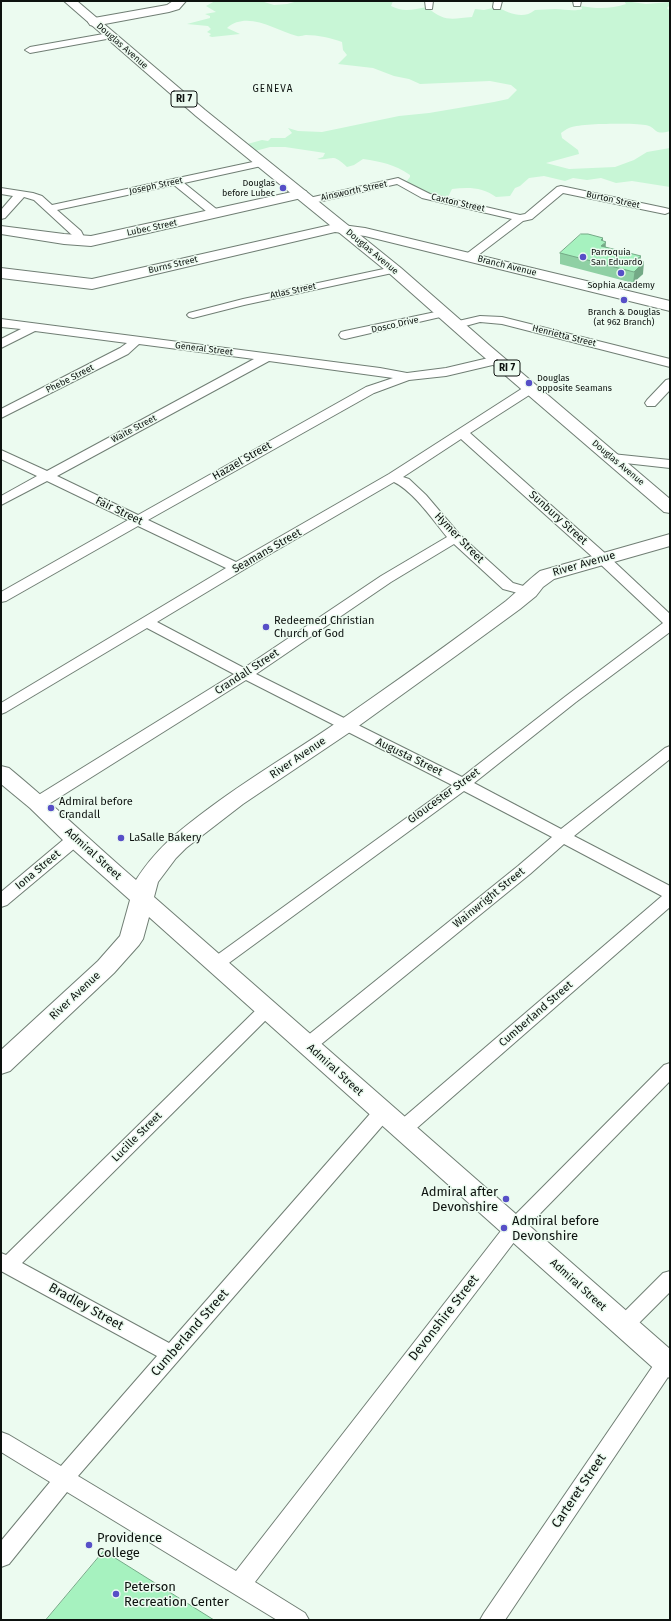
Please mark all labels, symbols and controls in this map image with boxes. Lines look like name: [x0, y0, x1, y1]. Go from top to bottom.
street label: Douglas Avenue: [94, 21, 150, 71]
district label: GENEVA: [253, 83, 293, 95]
road number: RI 7: [171, 91, 197, 107]
street label: Joseph Street: [128, 175, 184, 197]
place label: Douglas before Lubec: [222, 178, 275, 199]
street label: Ainsworth Street: [320, 179, 388, 203]
marker: Douglas before Lubec: [278, 183, 288, 193]
street label: Burton Street: [585, 189, 641, 211]
street label: Caxton Street: [430, 192, 486, 214]
street label: Lubec Street: [126, 217, 178, 239]
street label: Douglas Avenue: [344, 227, 400, 277]
place label: Parroquia San Eduardo: [591, 247, 642, 268]
marker: Parroquia San Eduardo: [578, 252, 588, 262]
street label: Branch Avenue: [476, 253, 538, 279]
street label: Burns Street: [147, 254, 199, 276]
marker: Sophia Academy: [616, 268, 626, 278]
place label: Sophia Academy: [587, 280, 655, 290]
street label: Atlas Street: [269, 281, 317, 301]
marker: Branch & Douglas (at 962 Branch): [619, 295, 629, 305]
place label: Branch & Douglas (at 962 Branch): [588, 307, 660, 328]
street label: Dosco Drive: [370, 314, 420, 336]
street label: Henrietta Street: [531, 323, 597, 349]
street label: General Street: [174, 340, 234, 358]
road number: RI 7: [494, 360, 520, 376]
street label: Phebe Street: [44, 362, 96, 396]
place label: Douglas opposite Seamans: [537, 373, 612, 394]
marker: Douglas opposite Seamans: [524, 378, 534, 388]
street label: Waite Street: [110, 413, 158, 445]
street label: Douglas Avenue: [590, 438, 646, 488]
street label: Hazael Street: [210, 439, 274, 483]
street label: Sunbury Street: [526, 488, 590, 548]
street label: Fair Street: [93, 494, 145, 528]
street label: Hymer Street: [432, 510, 486, 566]
street label: Seamans Street: [230, 526, 304, 576]
street label: River Avenue: [551, 549, 617, 579]
place label: Redeemed Christian Church of God: [274, 614, 374, 640]
marker: Redeemed Christian Church of God: [261, 622, 271, 632]
street label: Crandall Street: [212, 646, 282, 698]
street label: River Avenue: [267, 734, 329, 782]
street label: Augusta Street: [374, 735, 444, 779]
street label: Gloucester Street: [405, 765, 483, 827]
place label: Admiral before Crandall: [59, 795, 133, 821]
marker: Admiral before Crandall: [46, 803, 56, 813]
street label: Admiral Street: [62, 825, 124, 883]
place label: LaSalle Bakery: [129, 831, 201, 845]
marker: LaSalle Bakery: [116, 833, 126, 843]
street label: Iona Street: [13, 847, 63, 893]
street label: Wainwright Street: [450, 865, 528, 931]
street label: River Avenue: [47, 969, 103, 1023]
street label: Cumberland Street: [496, 978, 576, 1050]
street label: Admiral Street: [304, 1041, 366, 1099]
street label: Lucille Street: [109, 1109, 165, 1165]
place label: Admiral after Devonshire: [421, 1184, 498, 1215]
marker: Admiral after Devonshire: [501, 1194, 511, 1204]
place label: Admiral before Devonshire: [512, 1213, 599, 1244]
marker: Admiral before Devonshire: [499, 1223, 509, 1233]
street label: Admiral Street: [547, 1256, 609, 1314]
street label: Devonshire Street: [406, 1272, 482, 1364]
street label: Bradley Street: [46, 1280, 126, 1334]
street label: Cumberland Street: [148, 1286, 232, 1380]
street label: Carteret Street: [549, 1451, 609, 1531]
place label: Providence College: [97, 1530, 162, 1561]
marker: Providence College: [84, 1540, 94, 1550]
place label: Peterson Recreation Center: [124, 1579, 229, 1610]
marker: Peterson Recreation Center: [111, 1589, 121, 1599]

